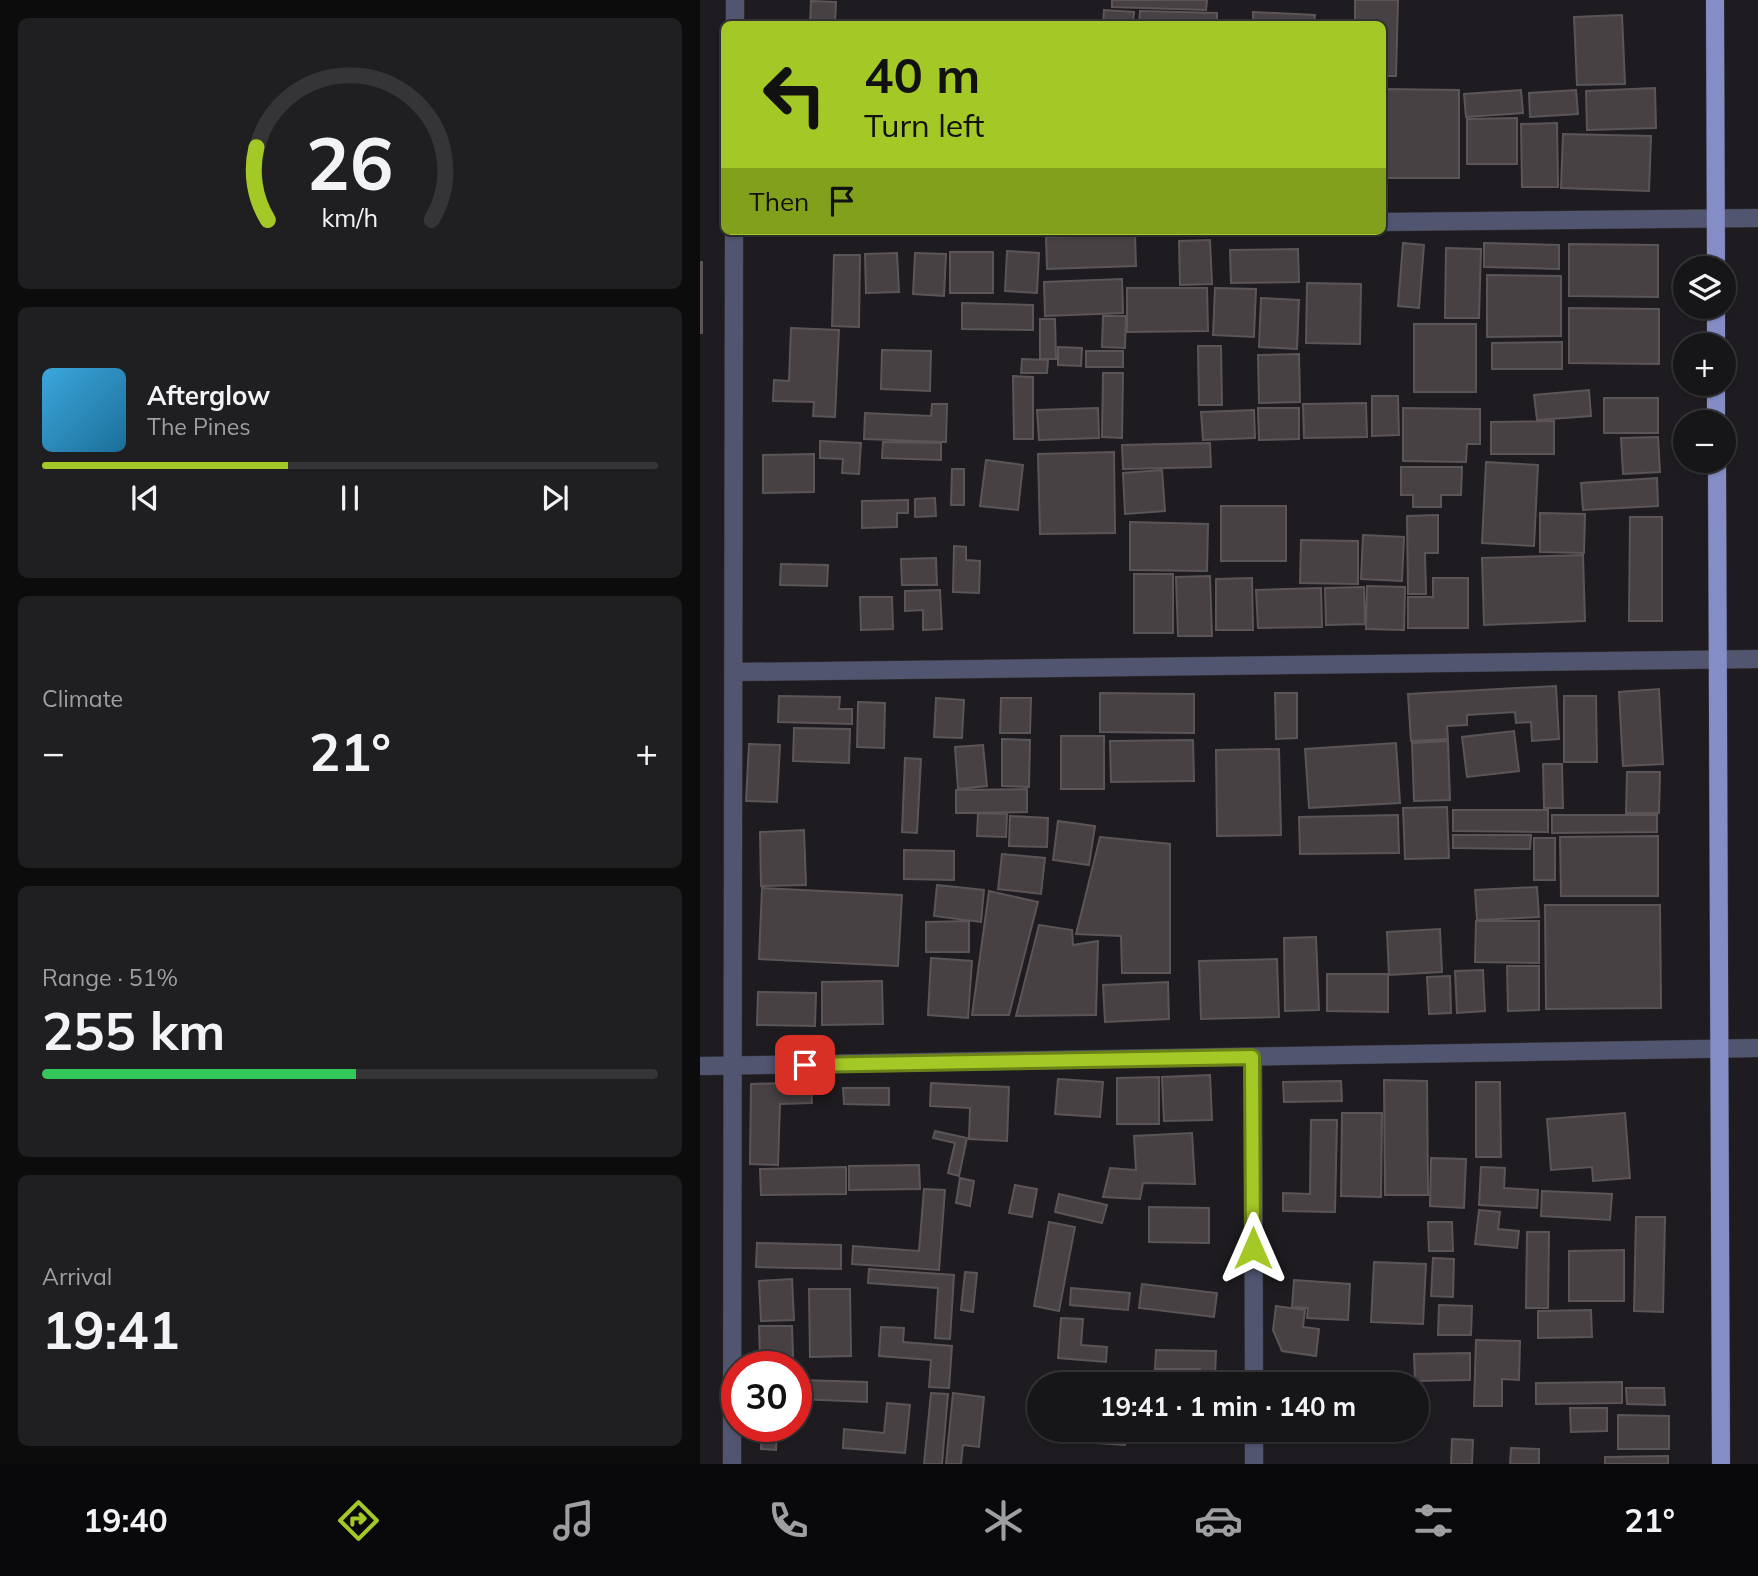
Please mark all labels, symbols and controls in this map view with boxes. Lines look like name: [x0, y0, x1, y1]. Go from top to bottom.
text: 40 m: [864, 44, 980, 105]
icon: left: [749, 49, 840, 140]
text: Turn left: [864, 105, 984, 145]
text: 26: [306, 117, 394, 208]
icon: arrive: [823, 182, 861, 220]
text: Then: [749, 185, 809, 218]
text: km/h: [322, 201, 378, 232]
map controls: [1673, 256, 1736, 473]
button: layers: [1673, 256, 1736, 319]
button: +: [1673, 333, 1736, 396]
text: Afterglow: [147, 379, 270, 412]
button: −: [1673, 410, 1736, 473]
text: The Pines: [147, 412, 251, 441]
icon: previous: [126, 479, 164, 517]
icon: pause: [331, 479, 369, 517]
icon: next: [536, 479, 574, 517]
text: Climate: [42, 684, 123, 713]
text: 21°: [309, 719, 391, 784]
text: −: [42, 728, 65, 776]
text: +: [635, 728, 658, 776]
text: Range · 51%: [42, 963, 178, 992]
text: 255 km: [42, 998, 225, 1063]
pin: [775, 1035, 835, 1095]
icon: arrive: [786, 1046, 824, 1084]
position arrow: [1216, 1211, 1290, 1285]
text: Arrival: [42, 1262, 112, 1291]
text: 19:41: [42, 1297, 180, 1362]
speed limit sign: 30: [721, 1351, 812, 1442]
text: 19:41 · 1 min · 140 m: [1100, 1390, 1356, 1423]
icon: directions: [334, 1496, 383, 1545]
icon: music: [549, 1496, 598, 1545]
icon: phone: [764, 1496, 813, 1545]
icon: climate: [979, 1496, 1028, 1545]
icon: car: [1194, 1496, 1243, 1545]
icon: filters: [1409, 1496, 1458, 1545]
text: 19:40: [83, 1500, 168, 1540]
text: 21°: [1624, 1500, 1675, 1540]

